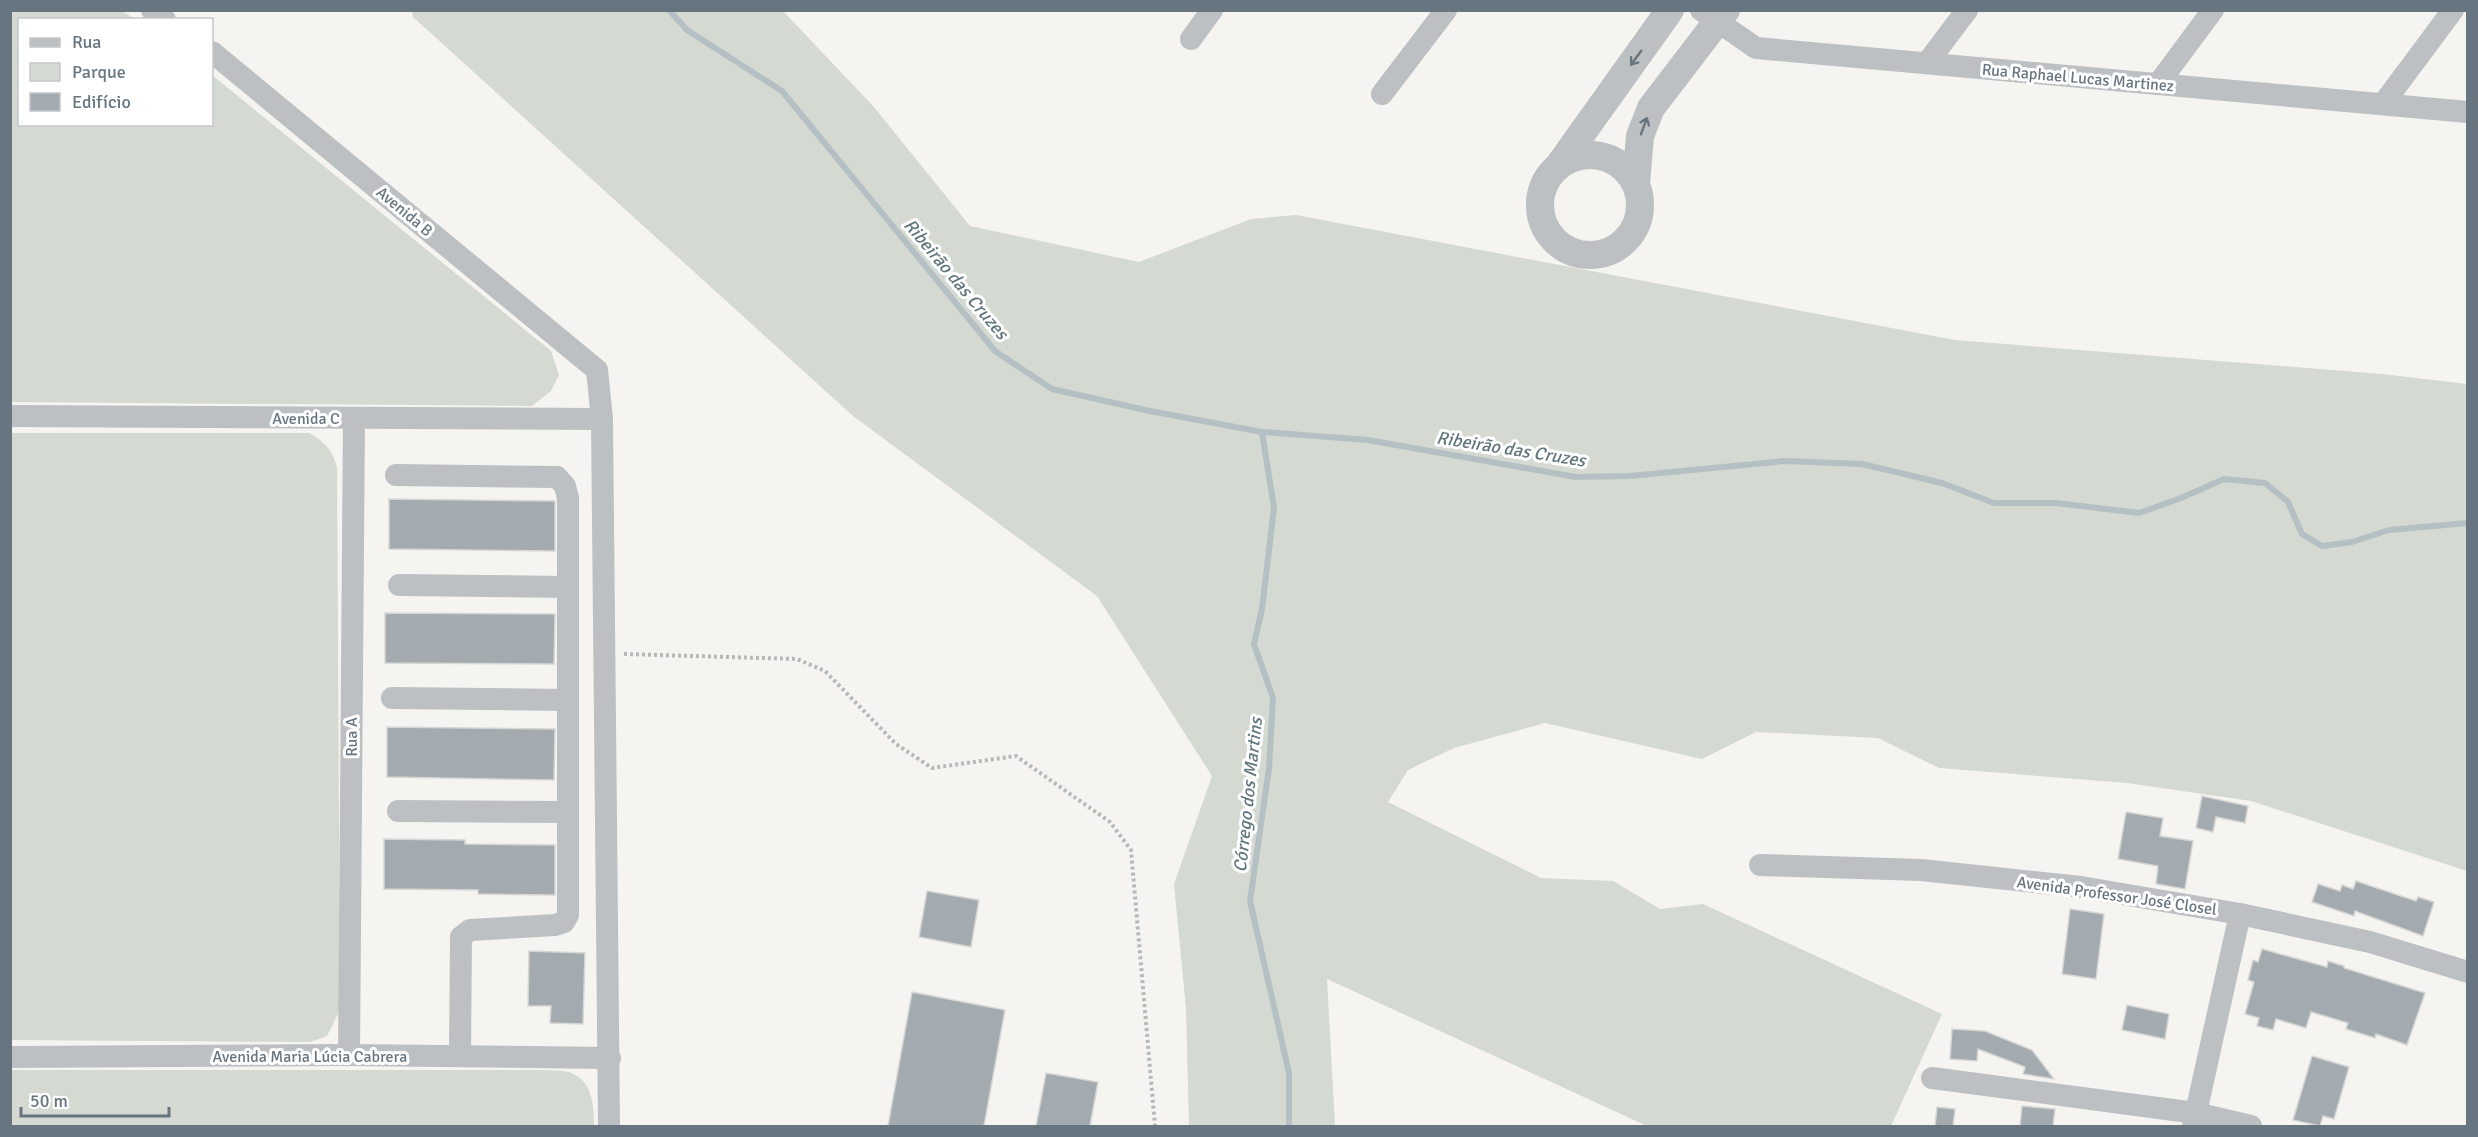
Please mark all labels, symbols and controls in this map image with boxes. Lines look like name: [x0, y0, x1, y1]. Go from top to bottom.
legend: [18, 18, 213, 126]
text: Rua: [72, 31, 101, 53]
one-way arrow: [1630, 49, 1642, 66]
street label: Rua Raphael Lucas Martinez: [1981, 60, 2175, 96]
text: Parque: [72, 61, 126, 83]
text: Edifício: [72, 91, 131, 113]
one-way arrow: [1639, 117, 1650, 135]
street label: Avenida B: [372, 182, 437, 241]
water label: Ribeirão das Cruzes: [899, 214, 1014, 345]
street label: Avenida C: [272, 409, 340, 429]
water label: Ribeirão das Cruzes: [1435, 426, 1589, 472]
water label: Córrego dos Martins: [1229, 715, 1267, 873]
street label: Rua A: [342, 717, 362, 757]
street label: Avenida Professor José Closel: [2016, 872, 2218, 920]
street label: Avenida Maria Lúcia Cabrera: [213, 1047, 407, 1067]
scale bar: [21, 1080, 170, 1118]
text: 50 m: [30, 1090, 68, 1112]

